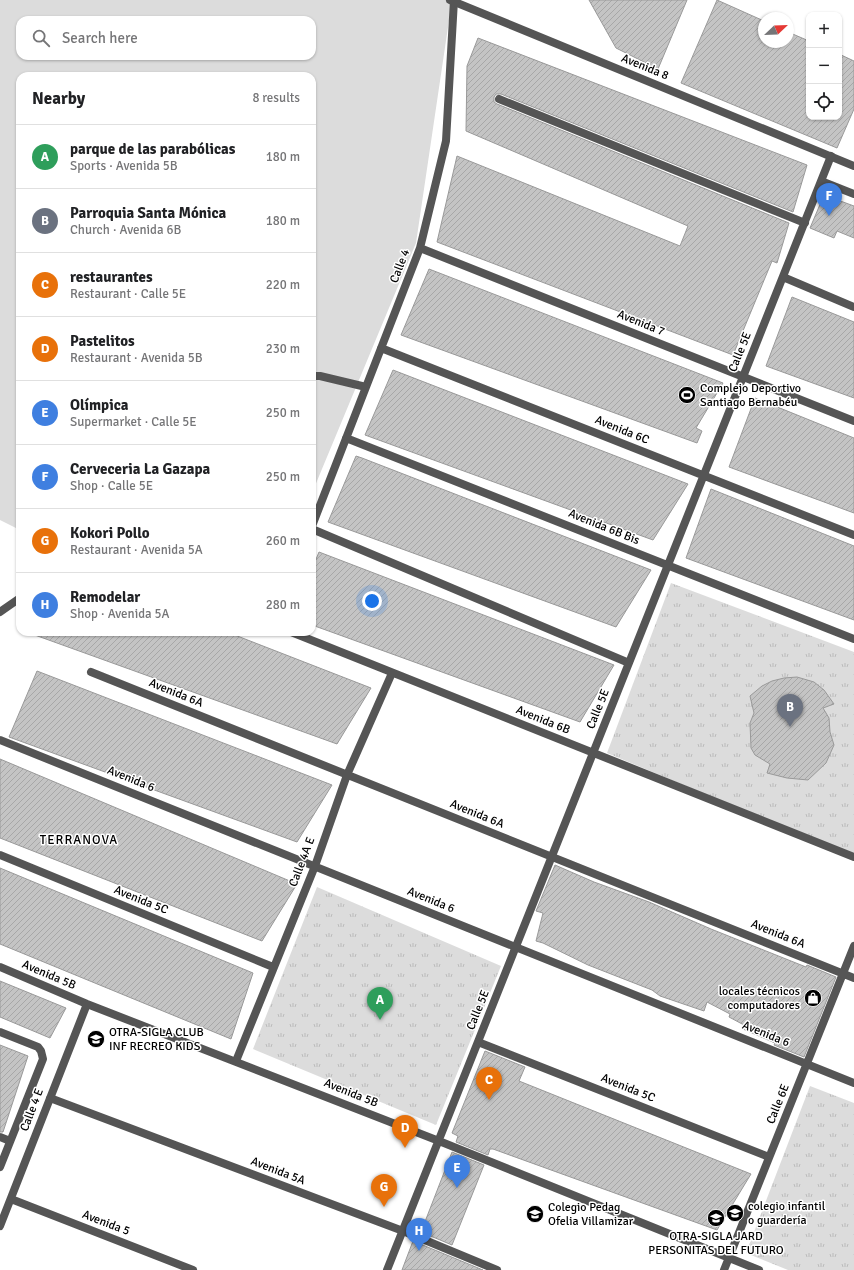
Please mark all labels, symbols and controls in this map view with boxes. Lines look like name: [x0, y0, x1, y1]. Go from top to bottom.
north arrow: [758, 12, 794, 48]
map controls: [806, 12, 842, 120]
button: +: [806, 12, 842, 48]
search box: [16, 16, 316, 60]
icon: search: [30, 27, 52, 49]
text: Search here: [62, 29, 138, 47]
button: −: [806, 48, 842, 84]
street label: Avenida 8: [619, 51, 671, 83]
button: locate: [806, 84, 842, 120]
text: Nearby: [32, 88, 85, 109]
text: 8 results: [252, 90, 300, 106]
text: parque de las parabólicas: [70, 140, 235, 158]
text: A: [41, 149, 49, 165]
text: 180 m: [266, 149, 300, 165]
text: Sports · Avenida 5B: [70, 158, 178, 174]
pin: F: [816, 183, 842, 216]
text: Parroquia Santa Mónica: [70, 204, 226, 222]
text: B: [41, 213, 49, 229]
text: 180 m: [266, 213, 300, 229]
text: Church · Avenida 6B: [70, 222, 181, 238]
street label: Calle 4: [387, 246, 413, 285]
text: restaurantes: [70, 268, 153, 286]
text: C: [41, 277, 49, 293]
text: 220 m: [266, 277, 300, 293]
text: Restaurant · Calle 5E: [70, 286, 186, 302]
street label: Avenida 7: [615, 307, 667, 339]
street label: Calle 5E: [725, 330, 755, 374]
text: Pastelitos: [70, 332, 135, 350]
text: D: [41, 341, 49, 357]
text: 230 m: [266, 341, 300, 357]
text: Restaurant · Avenida 5B: [70, 350, 203, 366]
place label: Complejo Deportivo Santiago Bernabéu: [700, 381, 801, 410]
sports icon: Complejo Deportivo Santiago Bernabéu: [677, 385, 697, 405]
text: Olímpica: [70, 396, 128, 414]
text: E: [41, 405, 49, 421]
text: 250 m: [266, 405, 300, 421]
street label: Avenida 6C: [593, 412, 651, 448]
text: Supermarket · Calle 5E: [70, 414, 197, 430]
text: Cerveceria La Gazapa: [70, 460, 210, 478]
text: F: [42, 469, 48, 485]
text: 250 m: [266, 469, 300, 485]
text: Shop · Calle 5E: [70, 478, 153, 494]
street label: Avenida 6B Bis: [566, 506, 642, 548]
text: Kokori Pollo: [70, 524, 150, 542]
text: G: [41, 533, 49, 549]
text: 260 m: [266, 533, 300, 549]
text: Restaurant · Avenida 5A: [70, 542, 203, 558]
text: Remodelar: [70, 588, 140, 606]
your location: [362, 591, 382, 611]
text: H: [41, 597, 49, 613]
text: 280 m: [266, 597, 300, 613]
text: Shop · Avenida 5A: [70, 606, 170, 622]
street label: Avenida 6A: [147, 675, 206, 711]
street label: Calle 5E: [583, 687, 613, 731]
pin: B: [777, 694, 803, 727]
street label: Avenida 6B: [514, 702, 572, 738]
street label: Avenida 6: [105, 763, 157, 795]
street label: Avenida 6A: [448, 796, 507, 832]
district label: TERRANOVA: [40, 832, 118, 848]
street label: Calle 4A E: [286, 835, 318, 889]
street label: Avenida 5C: [112, 882, 170, 918]
street label: Avenida 6: [405, 884, 457, 916]
street label: Avenida 6A: [749, 916, 808, 952]
street label: Avenida 5B: [20, 957, 78, 993]
place label: locales técnicos computadores: [719, 984, 800, 1013]
pin: A: [367, 987, 393, 1020]
street label: Calle 5E: [463, 988, 493, 1032]
shop icon: locales técnicos computadores: [803, 988, 823, 1008]
street label: Avenida 6: [740, 1018, 792, 1050]
place label: OTRA-SIGLA CLUB INF RECREO KIDS: [109, 1025, 204, 1054]
school or university icon: OTRA-SIGLA CLUB INF RECREO KIDS: [86, 1029, 106, 1049]
pin: C: [476, 1067, 502, 1100]
street label: Avenida 5C: [599, 1070, 657, 1106]
street label: Avenida 5B: [322, 1075, 380, 1111]
street label: Calle 6E: [763, 1082, 793, 1126]
street label: Calle 4 E: [17, 1086, 47, 1134]
pin: D: [392, 1115, 418, 1148]
street label: Avenida 5A: [249, 1154, 308, 1188]
pin: E: [444, 1155, 470, 1188]
pin: G: [371, 1174, 397, 1207]
place label: colegio infantil o guardería: [748, 1199, 826, 1228]
place label: Colegio Pedag Ofelia Villamizar: [548, 1200, 634, 1229]
school or university icon: colegio infantil o guardería: [725, 1203, 745, 1223]
school or university icon: Colegio Pedag Ofelia Villamizar: [525, 1204, 545, 1224]
street label: Avenida 5: [80, 1207, 132, 1239]
school or university icon: OTRA-SIGLA JARD PERSONITAS DEL FUTURO: [706, 1208, 726, 1228]
pin: H: [406, 1218, 432, 1251]
place label: OTRA-SIGLA JARD PERSONITAS DEL FUTURO: [648, 1229, 784, 1258]

